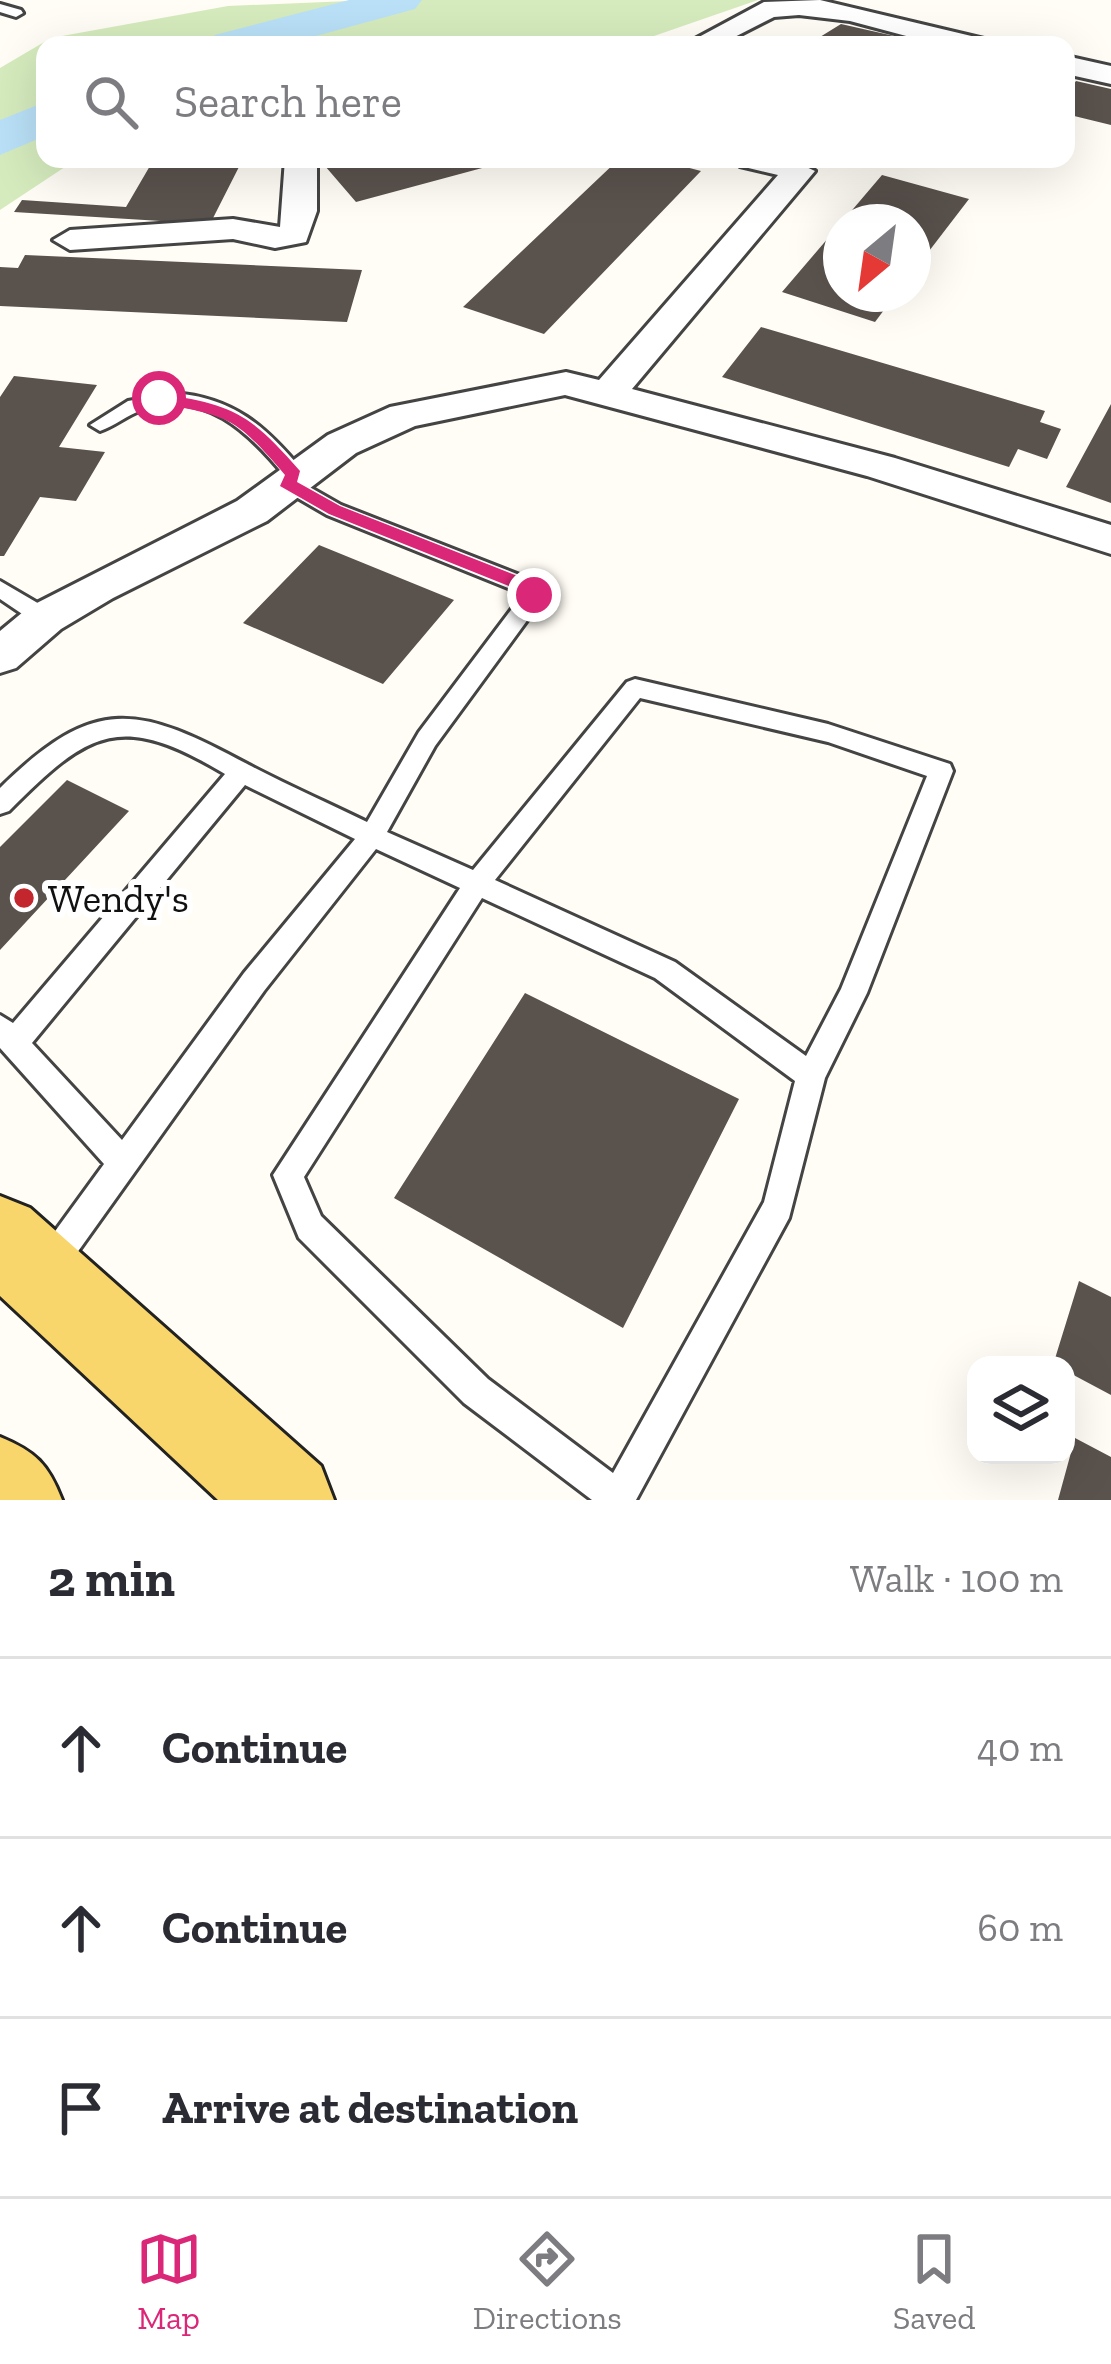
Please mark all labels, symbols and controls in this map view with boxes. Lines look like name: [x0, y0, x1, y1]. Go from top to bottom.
search box: [36, 36, 1075, 168]
icon: search: [78, 69, 144, 135]
text: Search here: [174, 75, 402, 129]
north arrow: [823, 204, 931, 312]
route start: [132, 371, 186, 425]
route end: [507, 568, 561, 622]
place label: Wendy's: [48, 875, 189, 922]
marker: Wendy's: [11, 885, 37, 911]
map controls: [967, 1356, 1075, 1464]
button: layers: [967, 1356, 1075, 1464]
text: 2 min: [48, 1548, 175, 1609]
text: Walk · 100 m: [850, 1555, 1063, 1602]
icon: ahead: [48, 1715, 114, 1781]
text: Continue: [162, 1721, 347, 1775]
text: 40 m: [977, 1724, 1063, 1771]
icon: ahead: [48, 1895, 114, 1961]
text: Continue: [162, 1901, 347, 1955]
text: 60 m: [977, 1904, 1063, 1951]
icon: arrive: [48, 2075, 114, 2141]
text: Arrive at destination: [162, 2081, 578, 2135]
tab: Map: [136, 2226, 202, 2337]
tab: Directions: [473, 2226, 622, 2337]
tab: Saved: [893, 2226, 975, 2337]

